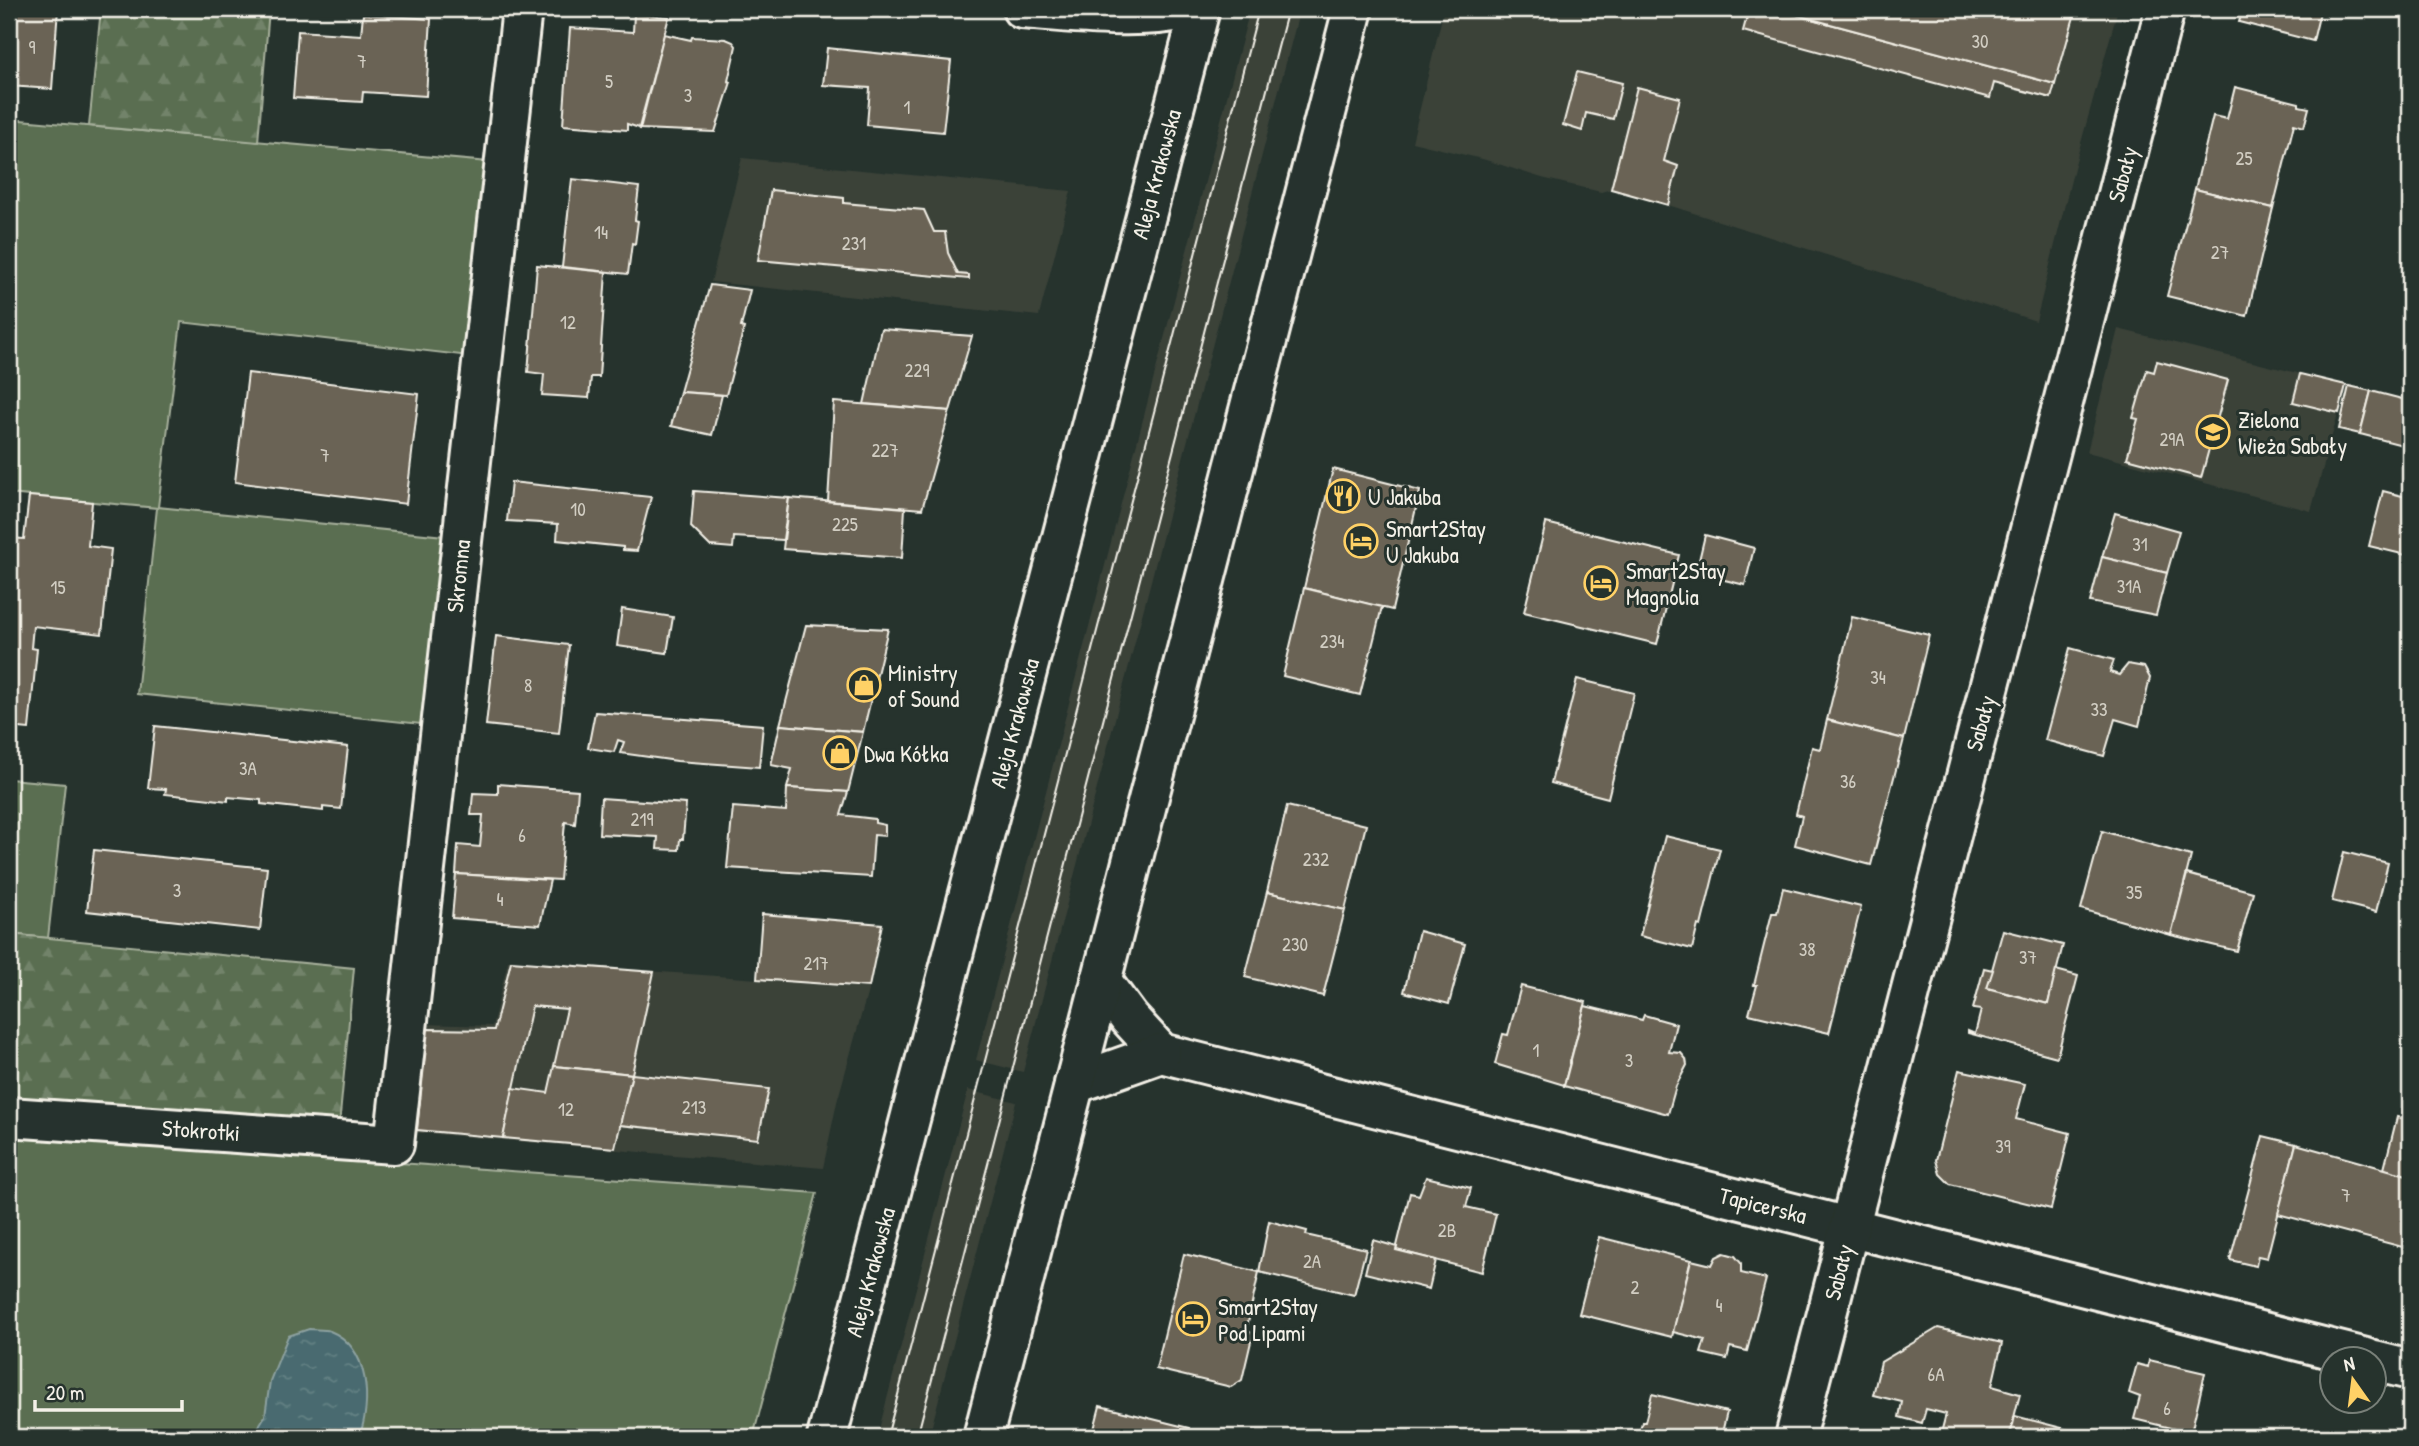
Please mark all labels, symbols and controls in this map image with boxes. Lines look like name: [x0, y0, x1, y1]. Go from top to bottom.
house number: 30: [1971, 28, 1989, 54]
house number: 9: [29, 34, 36, 60]
house number: 7: [357, 48, 367, 74]
house number: 5: [605, 68, 613, 94]
house number: 3: [684, 82, 692, 108]
house number: 1: [904, 94, 911, 120]
street label: Aleja Krakowska: [1124, 106, 1188, 242]
street label: Sabały: [2100, 142, 2144, 205]
house number: 25: [2236, 145, 2252, 171]
house number: 14: [594, 219, 608, 245]
house number: 231: [842, 230, 866, 256]
house number: 27: [2211, 239, 2229, 265]
house number: 12: [560, 309, 576, 335]
house number: 229: [905, 357, 929, 383]
place label: Zielona Wieża Sabały: [2238, 404, 2347, 461]
school or university icon: Zielona Wieża Sabały: [2194, 413, 2232, 451]
house number: 29A: [2159, 426, 2185, 452]
house number: 227: [871, 437, 899, 463]
house number: 7: [320, 442, 330, 468]
restaurant icon: U Jakuba: [1324, 477, 1362, 515]
place label: U Jakuba: [1368, 481, 1441, 512]
house number: 10: [570, 496, 586, 522]
house number: 225: [832, 511, 858, 537]
place label: Smart2Stay U Jakuba: [1386, 513, 1486, 570]
hotel icon: Smart2Stay U Jakuba: [1342, 522, 1380, 560]
house number: 31: [2132, 531, 2148, 557]
street label: Skromna: [439, 538, 477, 614]
place label: Smart2Stay Magnolia: [1626, 555, 1726, 612]
hotel icon: Smart2Stay Magnolia: [1582, 564, 1620, 602]
house number: 31A: [2117, 573, 2141, 599]
house number: 15: [51, 574, 65, 600]
house number: 234: [1320, 628, 1344, 654]
street label: Aleja Krakowska: [982, 655, 1046, 791]
place label: Ministry of Sound: [888, 657, 959, 714]
house number: 34: [1870, 664, 1886, 690]
shop icon: Ministry of Sound: [845, 666, 883, 704]
house number: 8: [524, 672, 532, 698]
street label: Sabały: [1958, 691, 2002, 754]
house number: 33: [2090, 696, 2108, 722]
shop icon: Dwa Kółka: [821, 734, 859, 772]
place label: Dwa Kółka: [864, 738, 948, 769]
house number: 3A: [239, 755, 257, 781]
house number: 36: [1840, 768, 1856, 794]
house number: 219: [631, 806, 653, 832]
house number: 6: [518, 822, 526, 848]
house number: 232: [1303, 846, 1329, 872]
house number: 3: [173, 877, 181, 903]
house number: 35: [2126, 879, 2142, 905]
house number: 4: [496, 886, 504, 912]
house number: 230: [1282, 931, 1308, 957]
house number: 38: [1799, 936, 1815, 962]
house number: 37: [2019, 944, 2037, 970]
house number: 217: [803, 950, 829, 976]
house number: 1: [1533, 1037, 1540, 1063]
house number: 3: [1625, 1047, 1633, 1073]
house number: 213: [682, 1094, 706, 1120]
house number: 12: [558, 1096, 574, 1122]
street label: Stokrotki: [161, 1112, 241, 1148]
house number: 39: [1995, 1133, 2011, 1159]
street label: Tapicerska: [1716, 1179, 1810, 1231]
house number: 7: [2341, 1182, 2351, 1208]
street label: Aleja Krakowska: [838, 1204, 902, 1340]
house number: 2B: [1438, 1217, 1456, 1243]
street label: Sabały: [1816, 1241, 1860, 1303]
house number: 2A: [1303, 1248, 1321, 1274]
house number: 2: [1631, 1274, 1640, 1300]
place label: Smart2Stay Pod Lipami: [1218, 1291, 1318, 1348]
house number: 4: [1715, 1292, 1723, 1318]
hotel icon: Smart2Stay Pod Lipami: [1174, 1300, 1212, 1338]
north arrow: [2318, 1344, 2388, 1414]
text: N: [2341, 1350, 2357, 1377]
house number: 6A: [1928, 1361, 1944, 1387]
scale bar: [35, 1369, 182, 1413]
text: 20 m: [46, 1378, 84, 1407]
house number: 6: [2163, 1395, 2171, 1421]

